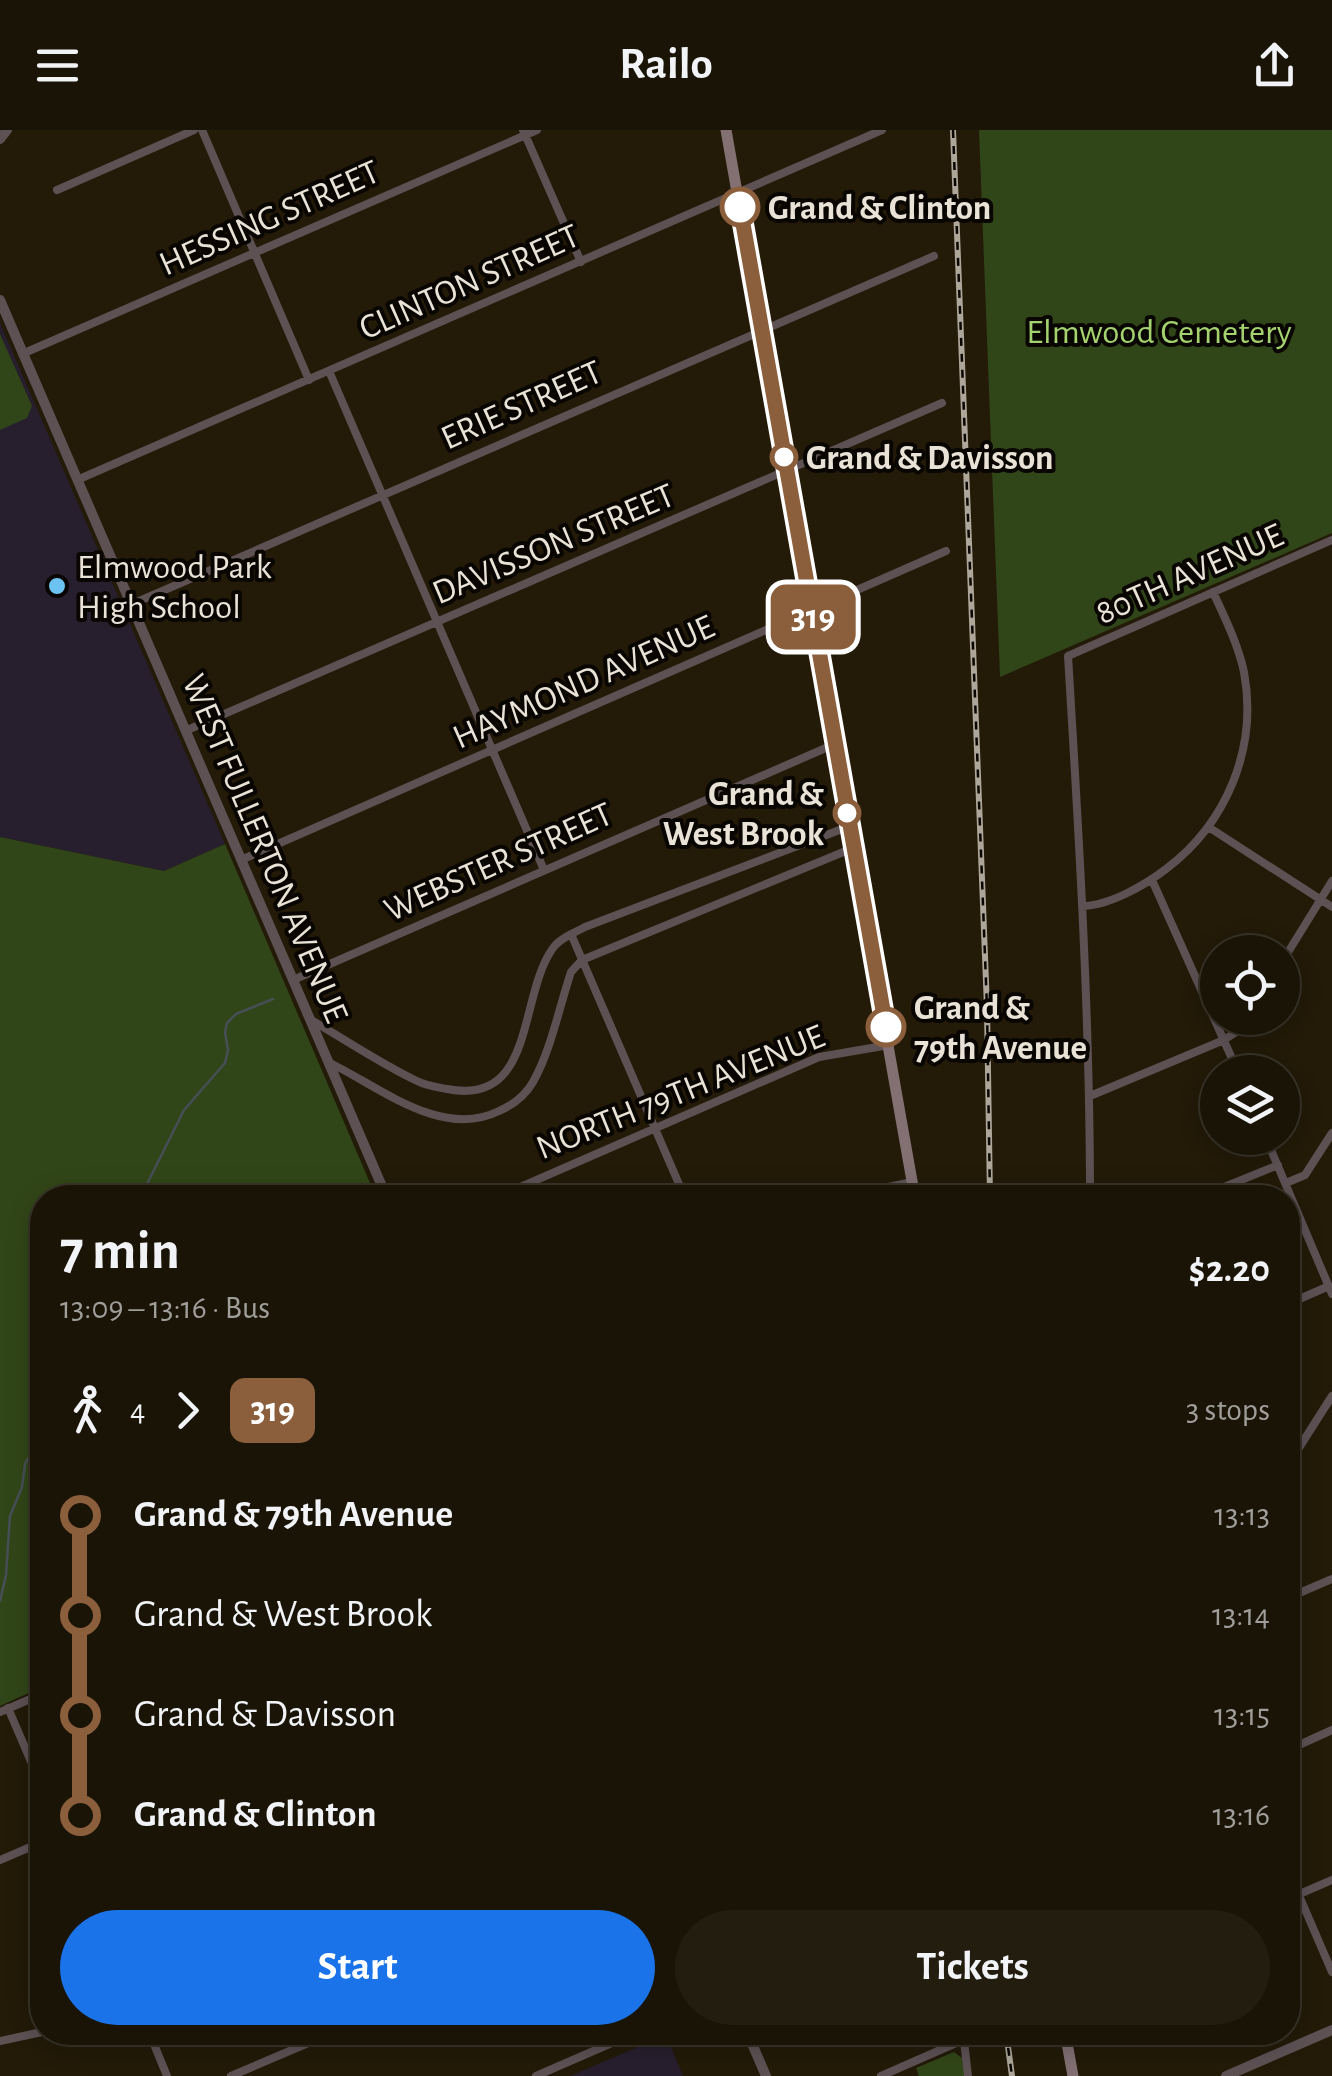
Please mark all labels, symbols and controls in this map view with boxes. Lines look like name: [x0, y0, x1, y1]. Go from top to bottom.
icon: menu: [30, 38, 85, 93]
icon: share: [1247, 38, 1302, 93]
text: Railo: [619, 42, 713, 87]
street label: HESSING STREET: [154, 154, 385, 283]
marker: Grand & Clinton: [721, 188, 759, 226]
place label: Grand & Clinton: [768, 191, 991, 226]
street label: CLINTON STREET: [354, 218, 585, 346]
park label: Elmwood Cemetery: [1026, 315, 1292, 350]
street label: ERIE STREET: [436, 354, 607, 456]
place label: Grand & Davisson: [806, 441, 1054, 476]
marker: Grand & Davisson: [771, 444, 797, 470]
street label: DAVISSON STREET: [428, 478, 680, 611]
street label: 80TH AVENUE: [1091, 518, 1289, 631]
place label: Elmwood Park High School: [77, 550, 272, 625]
marker: Elmwood Park High School: [46, 575, 68, 597]
line badge: 319: [756, 584, 870, 650]
text: 319: [791, 600, 835, 635]
street label: HAYMOND AVENUE: [448, 609, 720, 756]
street label: WEST FULLERTON AVENUE: [175, 669, 354, 1028]
place label: Grand & West Brook: [663, 777, 825, 852]
street label: WEBSTER STREET: [379, 796, 618, 928]
marker: Grand & West Brook: [834, 800, 860, 826]
map controls: [1200, 935, 1300, 1155]
button: locate: [1200, 935, 1300, 1035]
place label: Grand & 79th Avenue: [914, 991, 1087, 1066]
marker: Grand & 79th Avenue: [867, 1008, 905, 1046]
street label: NORTH 79TH AVENUE: [532, 1019, 830, 1166]
button: layers: [1200, 1055, 1300, 1155]
text: 7 min: [60, 1224, 180, 1279]
text: $2.20: [1189, 1251, 1270, 1289]
text: 13:09 – 13:16 · Bus: [60, 1292, 270, 1324]
icon: walk: [60, 1383, 115, 1438]
icon: forward: [160, 1383, 215, 1438]
text: 319: [250, 1393, 295, 1428]
text: 4: [130, 1394, 145, 1426]
text: 3 stops: [1186, 1394, 1270, 1426]
text: Grand & 79th Avenue: [134, 1496, 453, 1534]
text: 13:13: [1214, 1499, 1270, 1531]
text: Grand & West Brook: [134, 1596, 432, 1634]
text: 13:14: [1212, 1599, 1270, 1631]
text: Grand & Davisson: [134, 1696, 396, 1734]
text: 13:15: [1214, 1699, 1270, 1731]
text: Grand & Clinton: [134, 1796, 376, 1834]
text: 13:16: [1212, 1799, 1270, 1831]
button: Start: [60, 1910, 655, 2025]
button: Tickets: [675, 1910, 1270, 2025]

